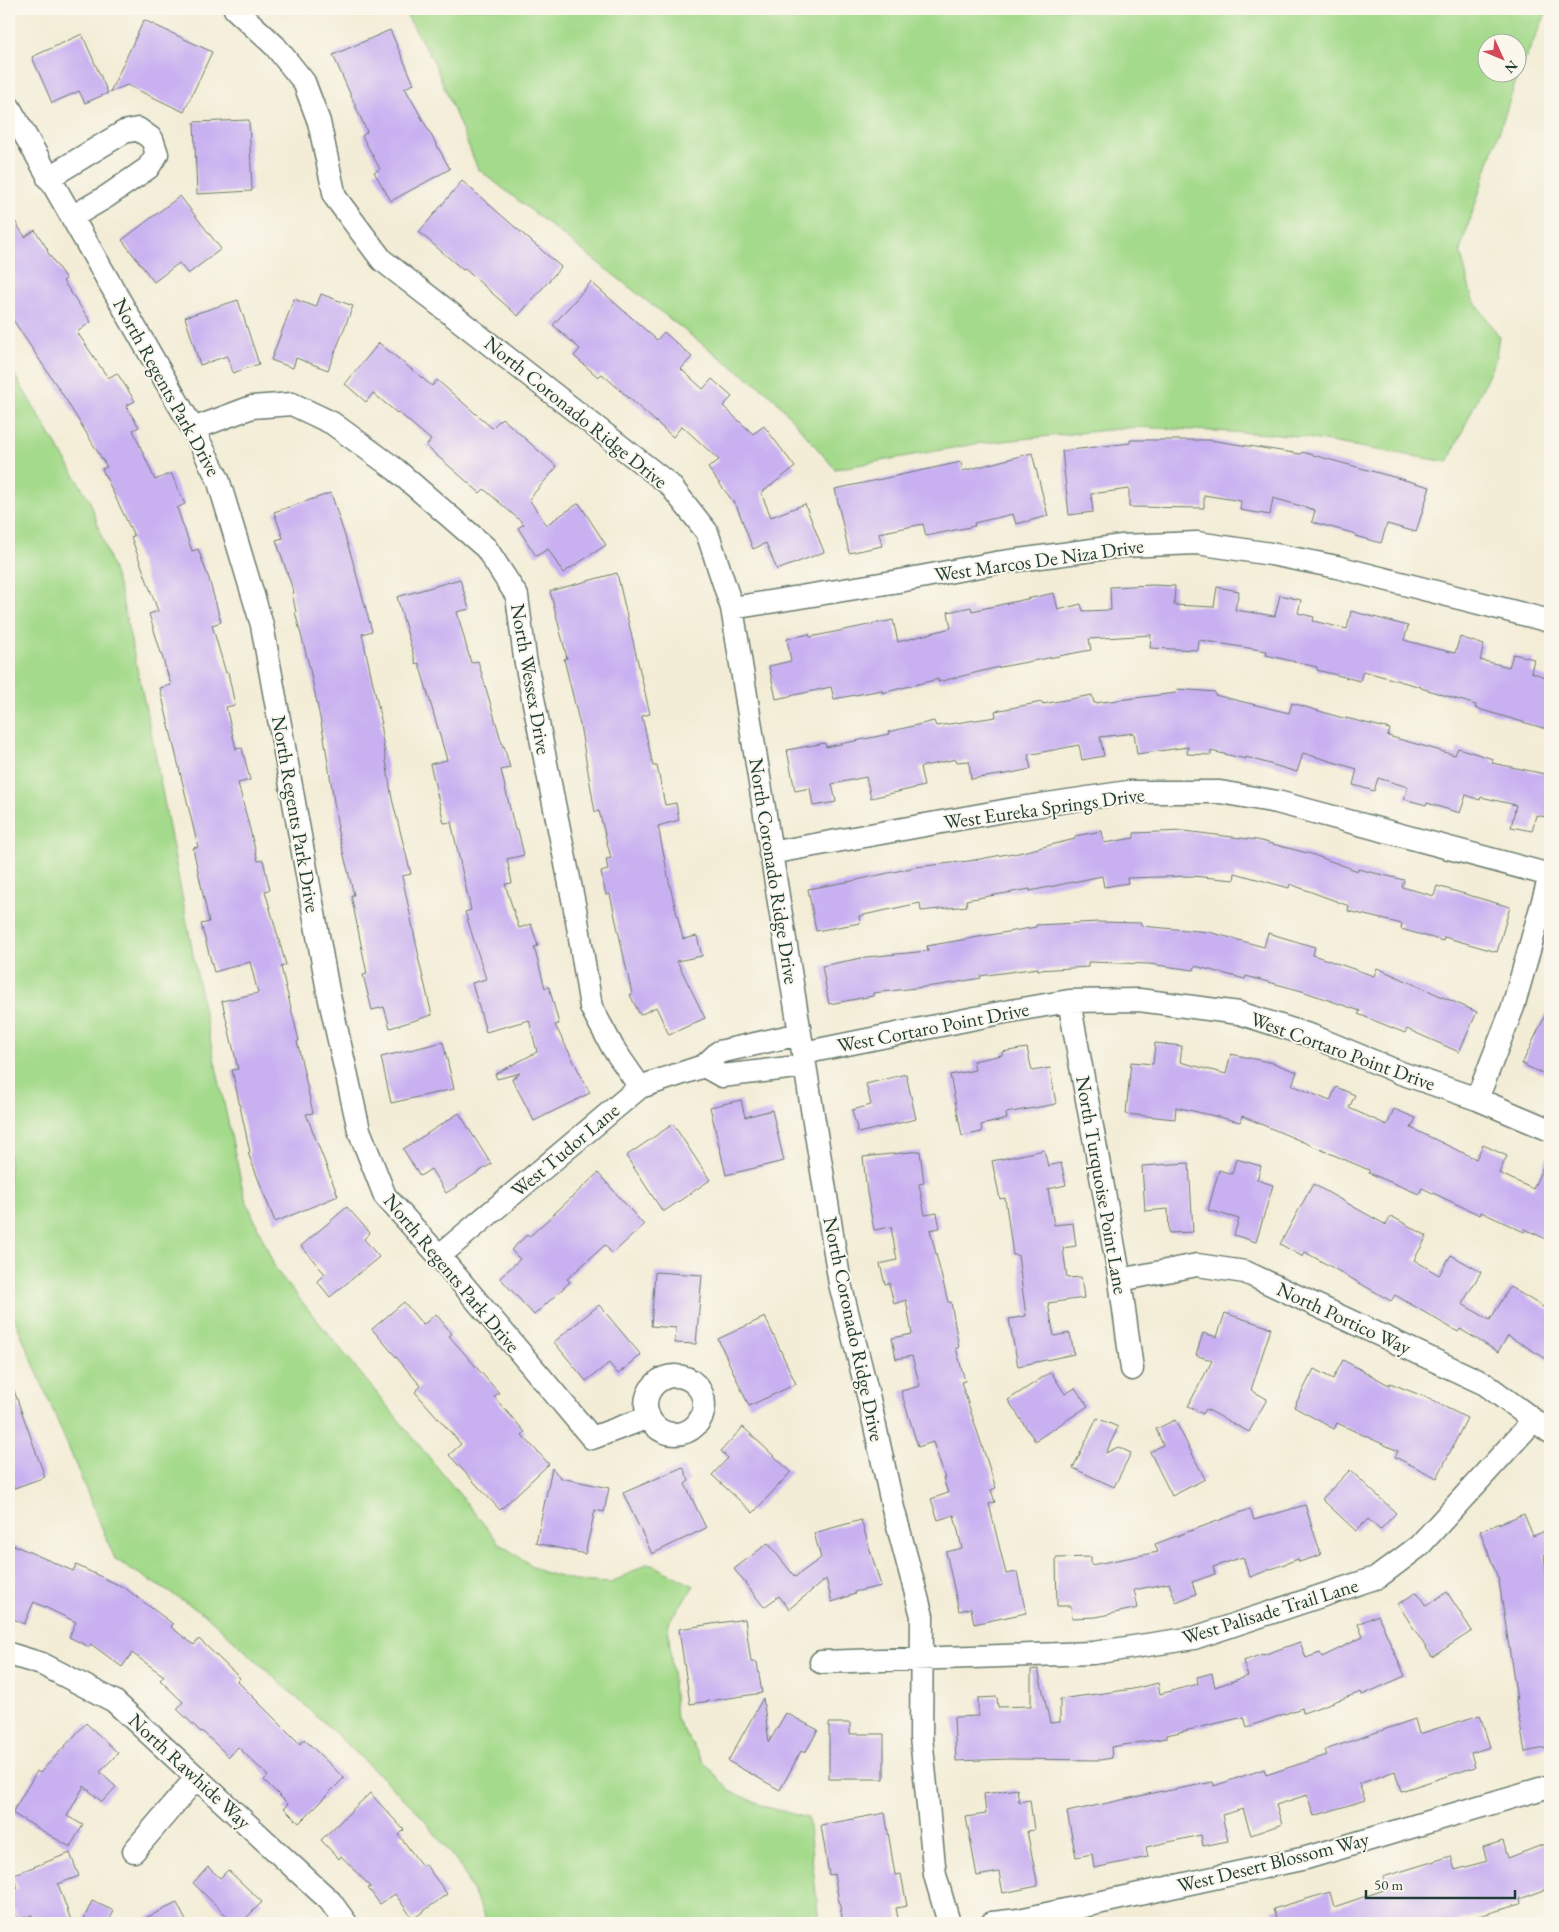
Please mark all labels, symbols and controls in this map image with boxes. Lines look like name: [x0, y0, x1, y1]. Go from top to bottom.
north arrow: [1476, 32, 1526, 82]
text: N: [1500, 57, 1522, 78]
street label: North Regents Park Drive: [107, 293, 227, 481]
street label: North Coronado Ridge Drive: [479, 330, 673, 494]
street label: West Marcos De Niza Drive: [933, 532, 1146, 588]
street label: North Wessex Drive: [505, 601, 557, 757]
street label: North Regents Park Drive: [266, 713, 326, 915]
street label: North Coronado Ridge Drive: [743, 756, 805, 986]
street label: West Eureka Springs Drive: [942, 781, 1146, 835]
street label: West Cortaro Point Drive: [835, 996, 1031, 1058]
street label: West Cortaro Point Drive: [1247, 1005, 1439, 1097]
street label: North Turquoise Point Lane: [1070, 1074, 1134, 1296]
street label: West Tudor Lane: [505, 1097, 625, 1203]
street label: North Regents Park Drive: [378, 1188, 526, 1358]
street label: North Coronado Ridge Drive: [818, 1214, 891, 1444]
street label: North Portico Way: [1273, 1276, 1416, 1361]
street label: West Palisade Trail Lane: [1179, 1572, 1361, 1650]
street label: North Rawhide Way: [123, 1707, 257, 1835]
street label: West Desert Blossom Way: [1174, 1826, 1372, 1898]
scale bar: [1366, 1867, 1515, 1899]
text: 50 m: [1374, 1875, 1403, 1894]

